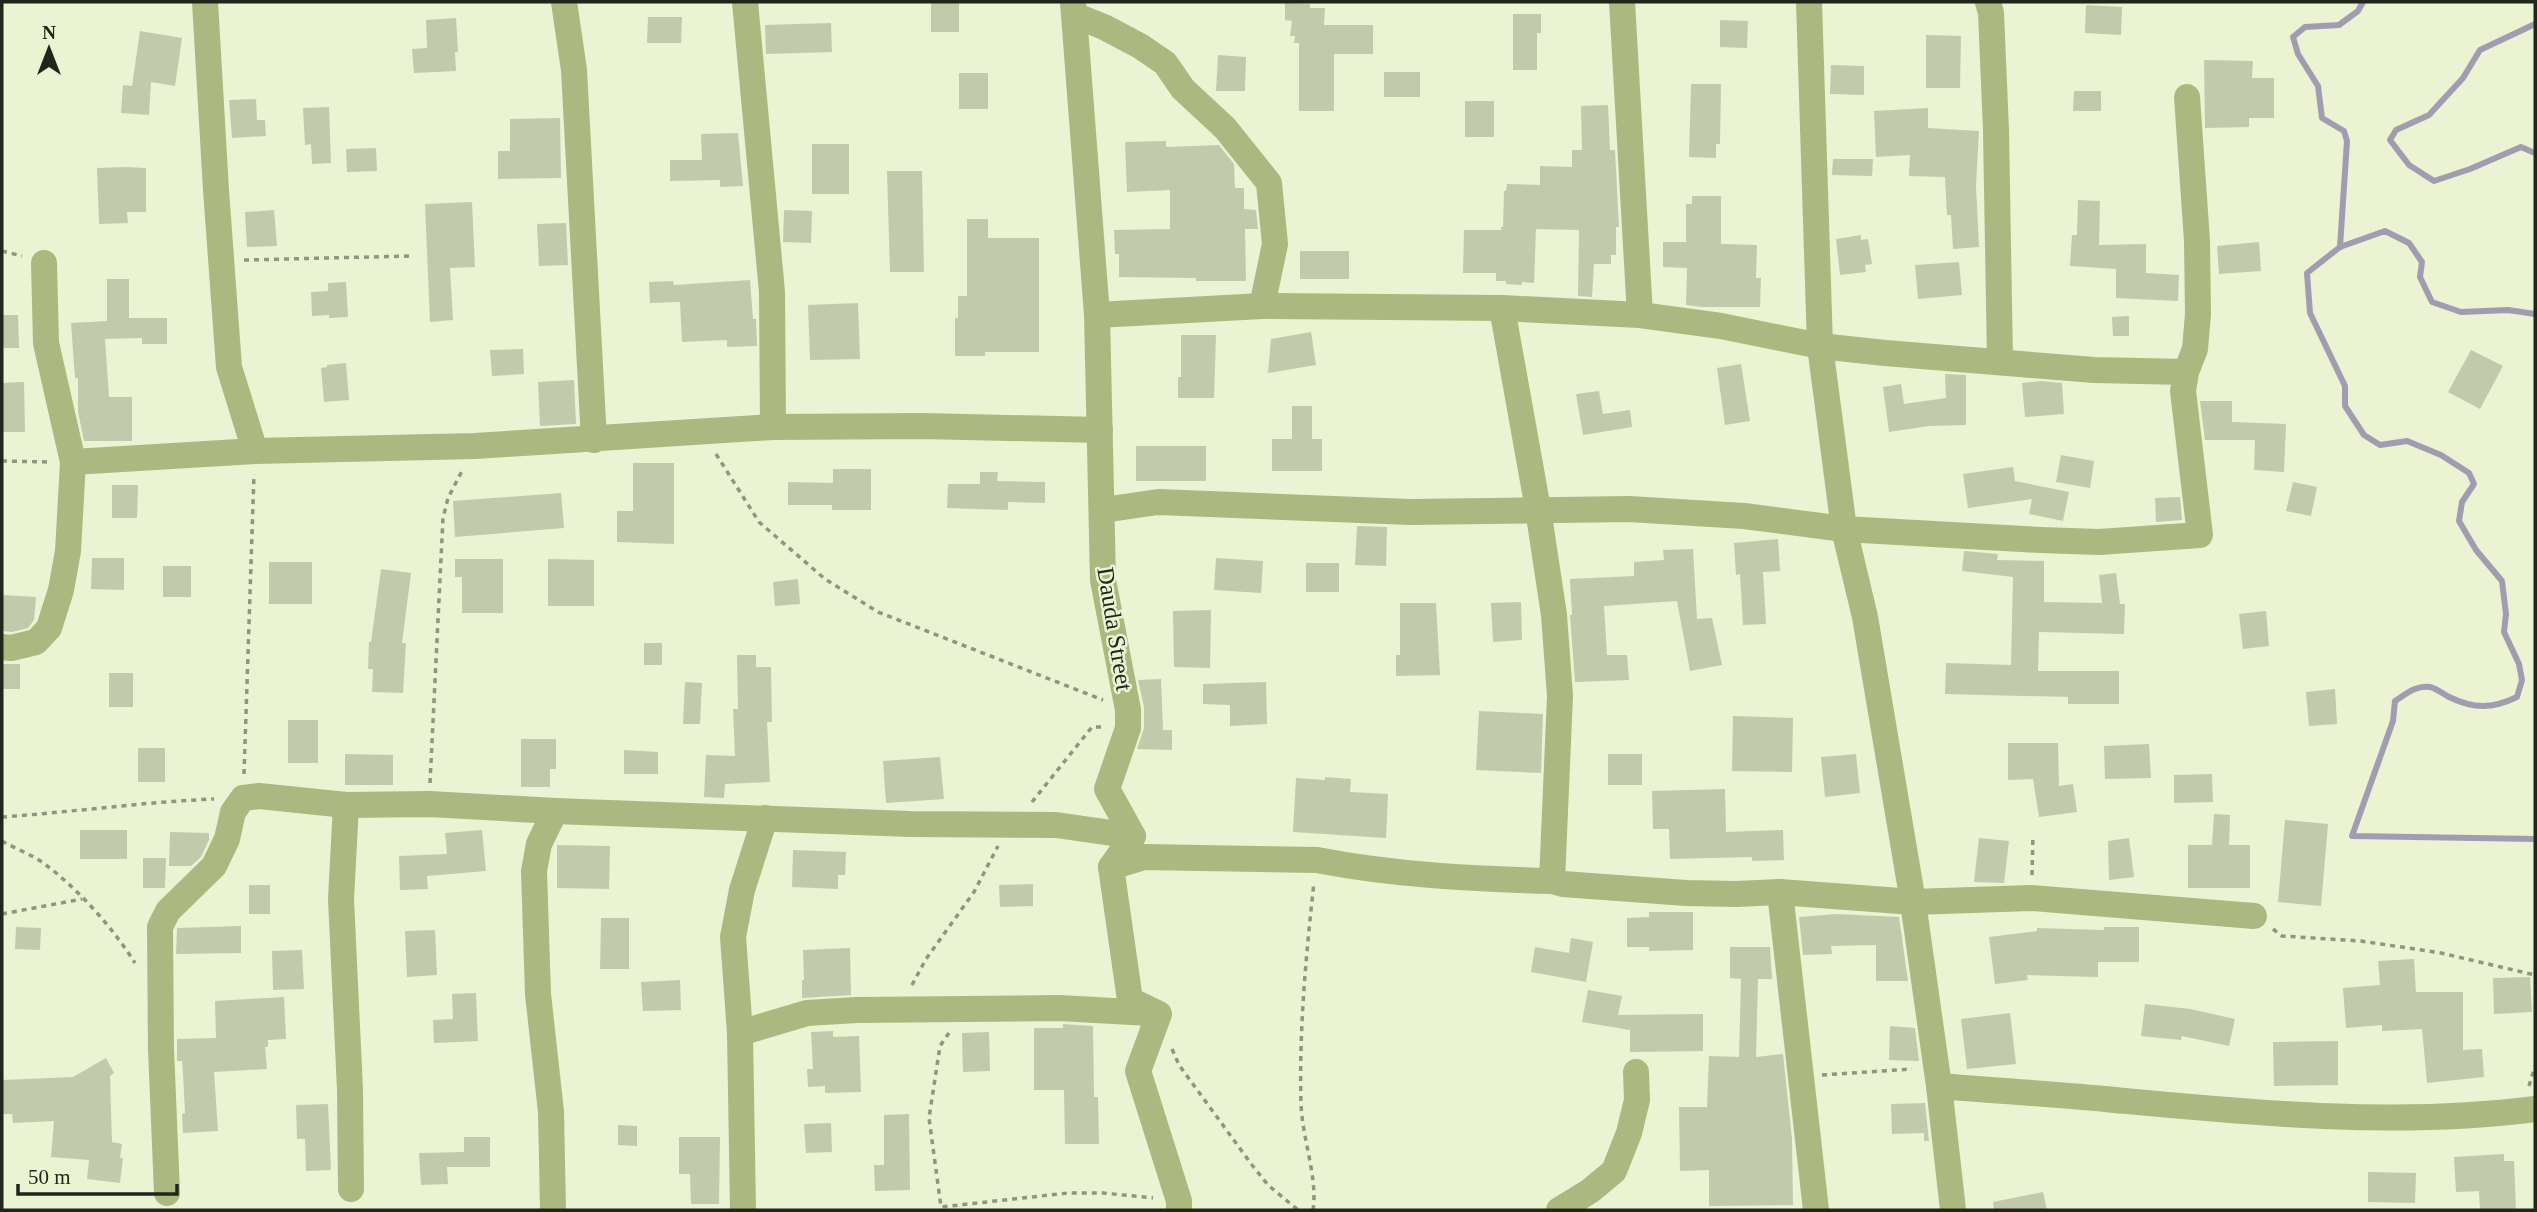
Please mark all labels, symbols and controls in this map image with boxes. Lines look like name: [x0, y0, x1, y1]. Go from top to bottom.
north arrow: [14, 14, 84, 84]
text: N: [42, 22, 56, 43]
street label: Dauda Street: [1092, 565, 1138, 693]
scale bar: [18, 1152, 177, 1196]
text: 50 m: [28, 1165, 71, 1189]

